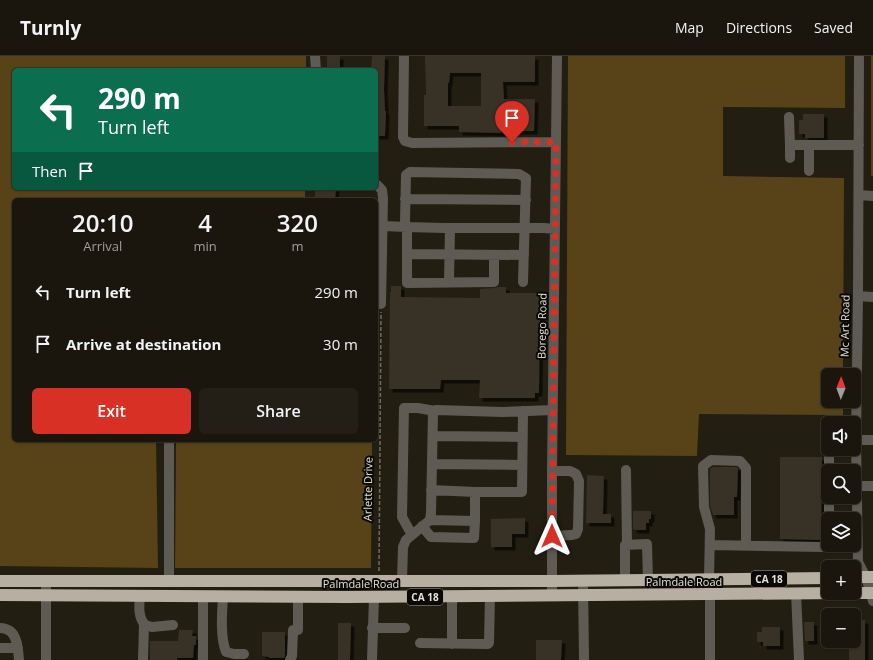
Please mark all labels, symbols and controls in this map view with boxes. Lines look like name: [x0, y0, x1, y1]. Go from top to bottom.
text: Turnly: [20, 15, 81, 41]
text: Map: [675, 18, 704, 37]
text: Directions: [726, 18, 792, 37]
text: Saved: [814, 18, 853, 37]
text: 290 m: [98, 79, 181, 117]
icon: left: [32, 84, 84, 136]
pin: [495, 101, 529, 142]
icon: arrive: [501, 107, 523, 129]
text: Turn left: [98, 115, 169, 139]
icon: arrive: [75, 160, 97, 182]
text: Then: [32, 161, 67, 181]
text: 20:10: [72, 206, 133, 239]
text: 4: [198, 206, 212, 239]
text: 320: [277, 206, 318, 239]
text: Arrival: [83, 237, 122, 255]
text: min: [194, 237, 217, 255]
text: m: [291, 237, 303, 255]
icon: left: [32, 281, 54, 303]
text: Turn left: [66, 282, 131, 302]
text: 290 m: [314, 282, 358, 302]
street label: Borego Road: [533, 293, 550, 359]
street label: Mc Art Road: [836, 295, 853, 357]
icon: arrive: [32, 333, 54, 355]
text: Arrive at destination: [66, 334, 221, 354]
text: 30 m: [323, 334, 358, 354]
north arrow: [821, 368, 861, 408]
map controls: [821, 368, 861, 648]
button: Exit: [32, 388, 191, 434]
button: Share: [199, 388, 358, 434]
button: sound: [821, 416, 861, 456]
street label: Arlette Drive: [359, 457, 376, 521]
button: search: [821, 464, 861, 504]
button: layers: [821, 512, 861, 552]
position arrow: [531, 515, 573, 557]
button: +: [821, 560, 861, 600]
road number: CA 18: [751, 571, 787, 587]
street label: Palmdale Road: [646, 574, 722, 589]
street label: Palmdale Road: [323, 576, 399, 591]
road number: CA 18: [407, 589, 443, 605]
button: −: [821, 608, 861, 648]

